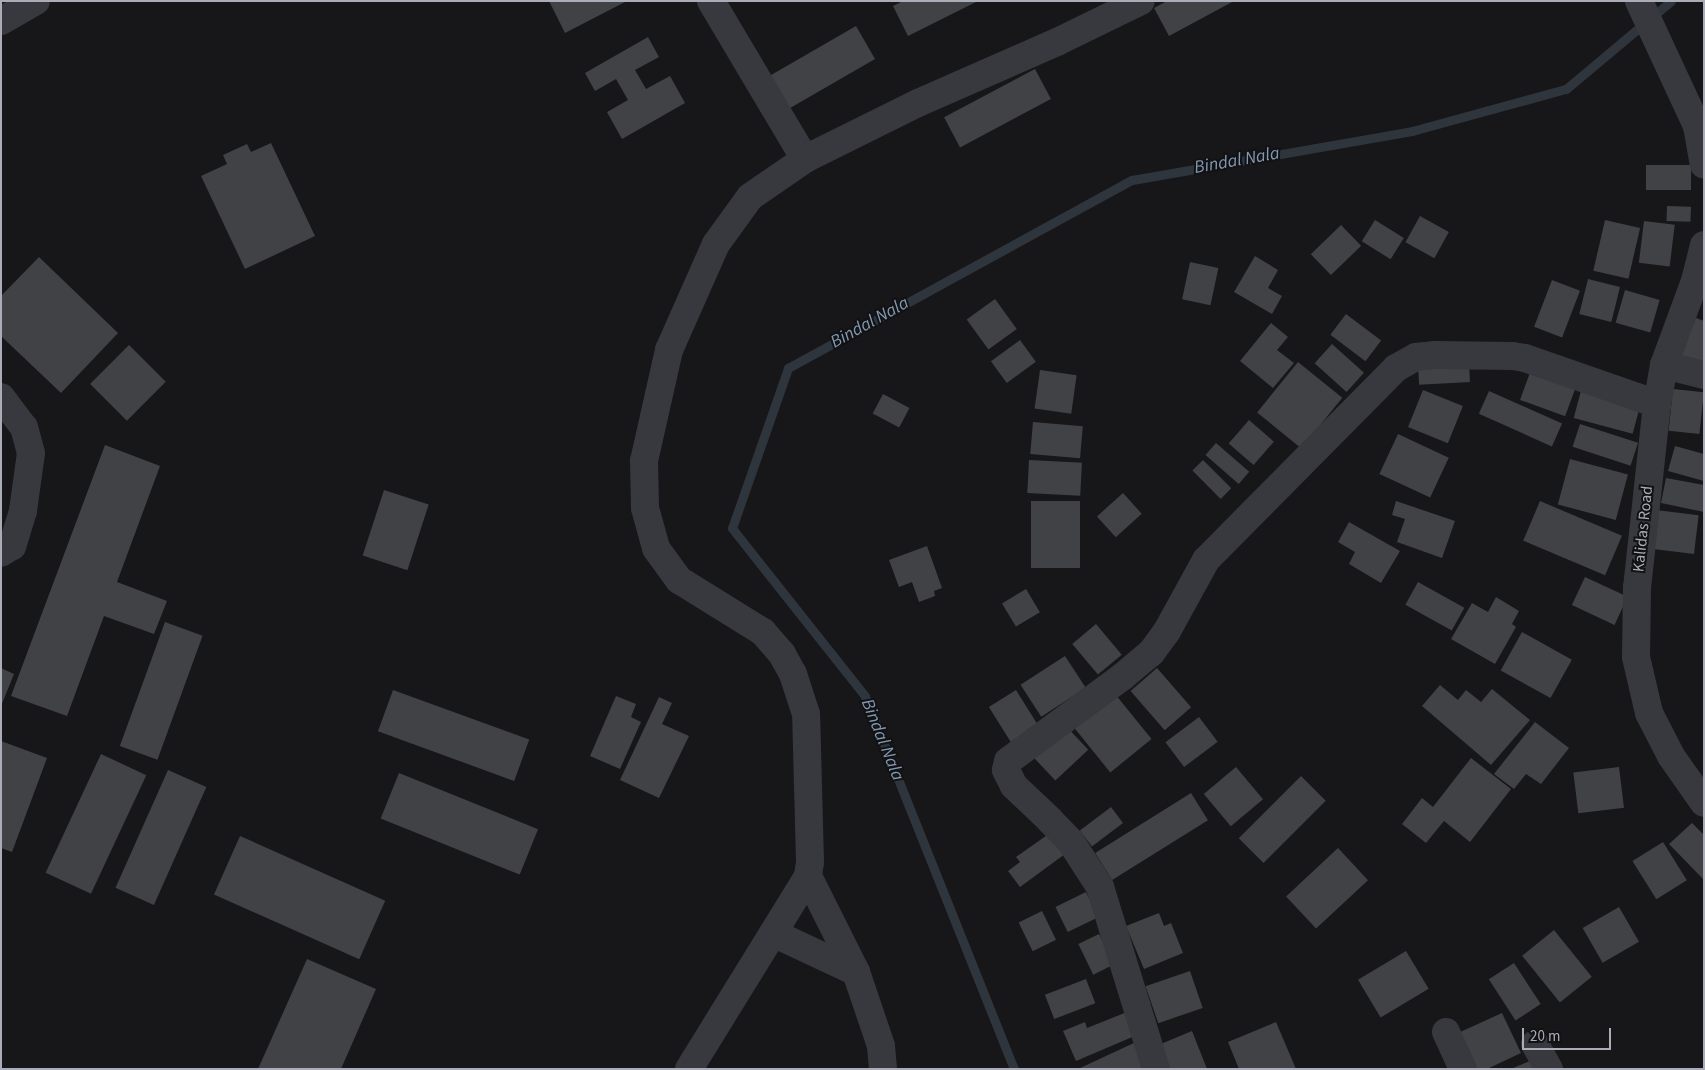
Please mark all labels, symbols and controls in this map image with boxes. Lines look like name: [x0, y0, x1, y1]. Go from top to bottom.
water label: Bindal Nala: [1193, 143, 1281, 179]
water label: Bindal Nala: [827, 293, 913, 353]
street label: Kalidas Road: [1629, 485, 1657, 573]
water label: Bindal Nala: [856, 696, 908, 784]
scale bar: [1525, 1018, 1614, 1050]
text: 20 m: [1530, 1026, 1560, 1047]

